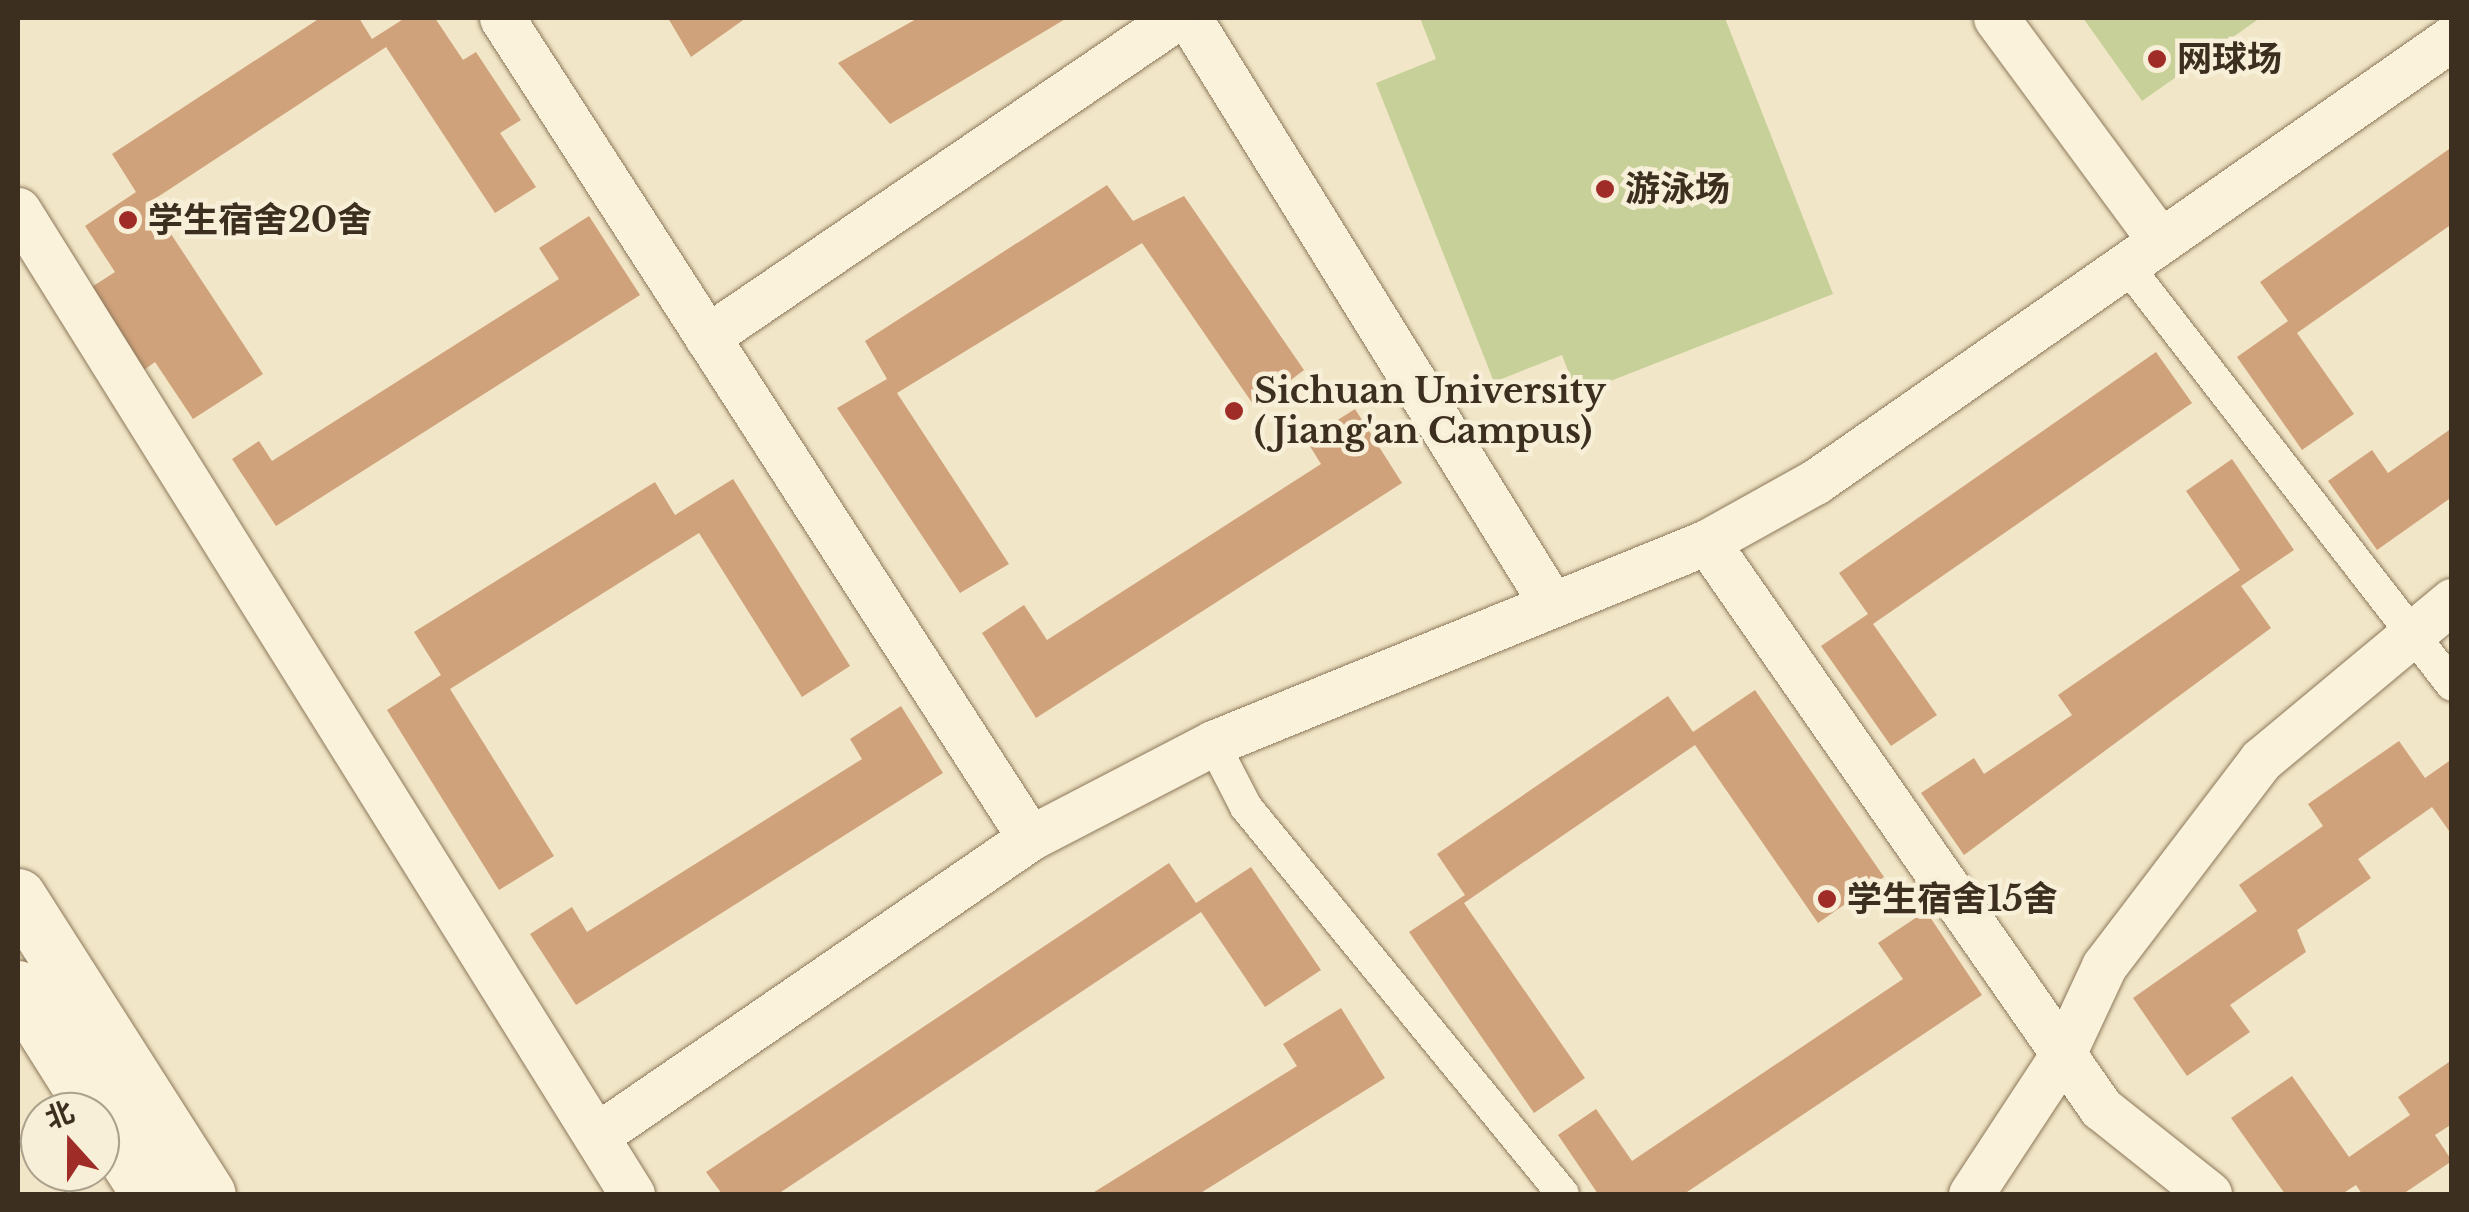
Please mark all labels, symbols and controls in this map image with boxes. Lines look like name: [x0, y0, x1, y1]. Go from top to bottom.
place label: 网球场: [2177, 38, 2282, 80]
marker: 网球场: [2146, 48, 2168, 70]
place label: 游泳场: [1625, 168, 1730, 210]
marker: 游泳场: [1594, 178, 1616, 200]
place label: 学生宿舍20舍: [148, 199, 372, 241]
marker: 学生宿舍20舍: [117, 209, 139, 231]
place label: Sichuan University (Jiang'an Campus): [1254, 370, 1606, 452]
marker: Sichuan University (Jiang'an Campus): [1223, 400, 1245, 422]
place label: 学生宿舍15舍: [1847, 878, 2058, 920]
marker: 学生宿舍15舍: [1816, 888, 1838, 910]
north arrow: [20, 1092, 120, 1192]
text: 北: [40, 1094, 79, 1137]

